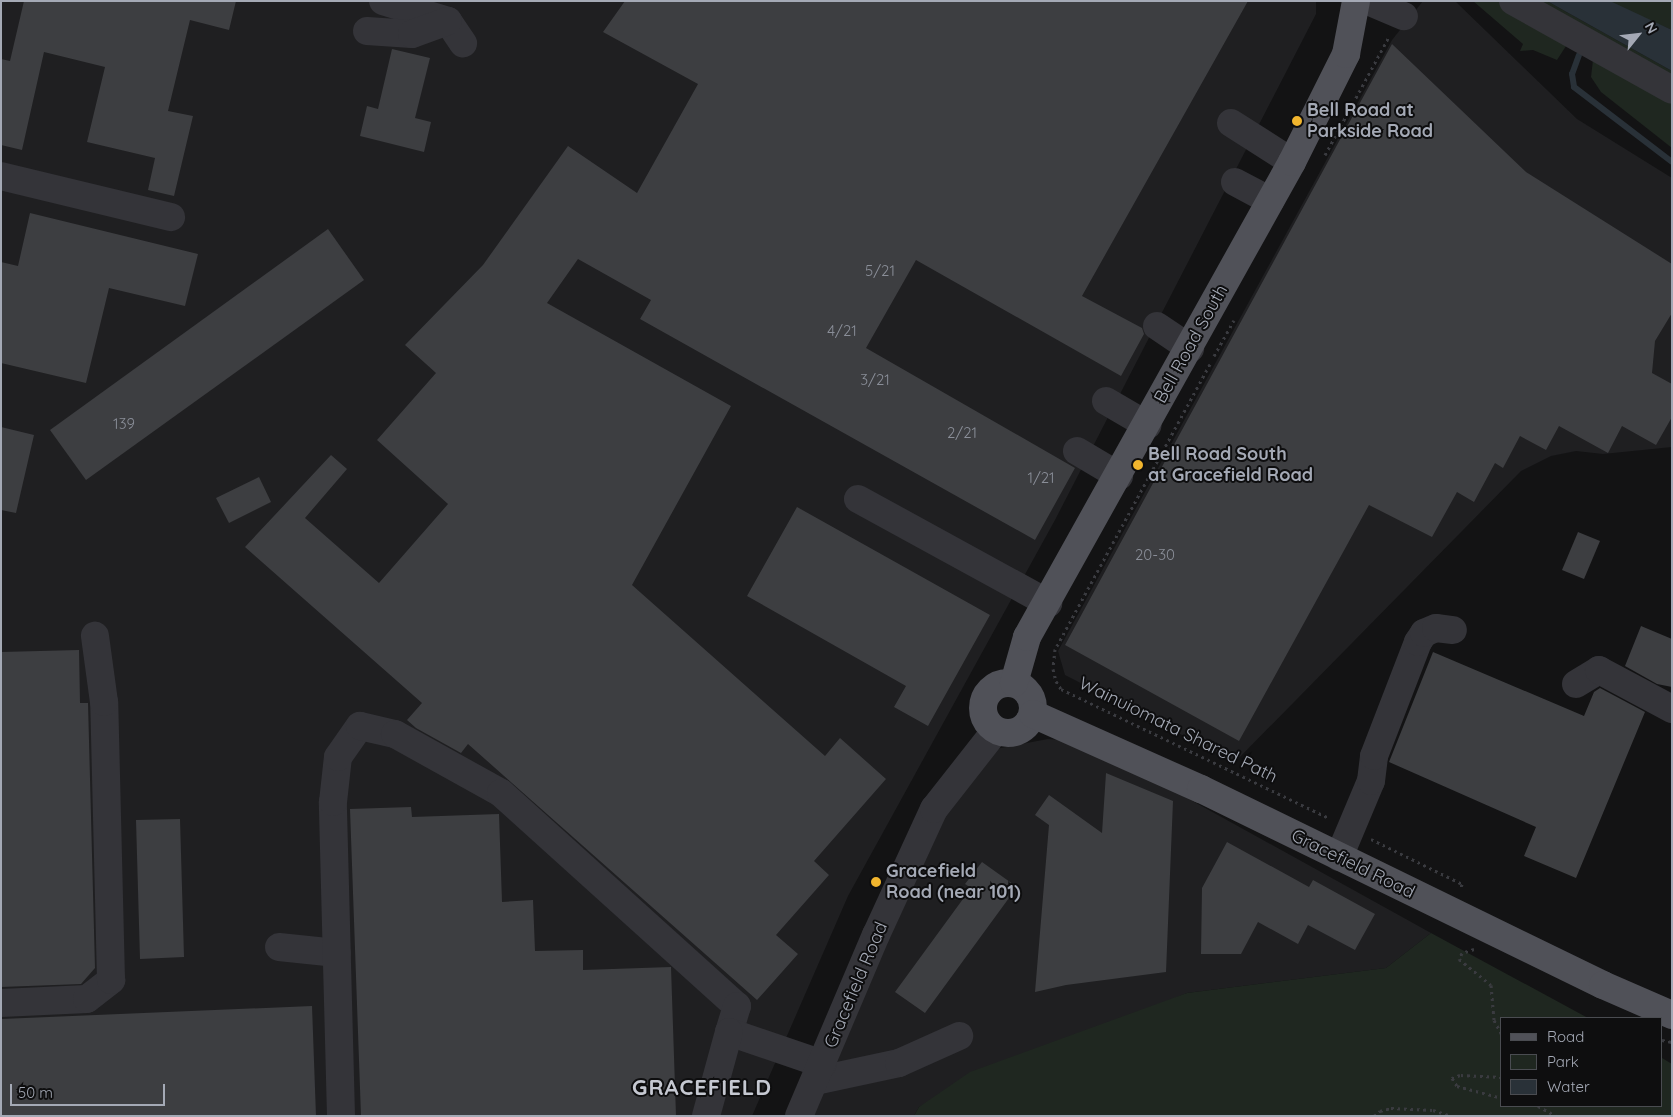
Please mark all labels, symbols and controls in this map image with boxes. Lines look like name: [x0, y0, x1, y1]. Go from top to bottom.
north arrow: [1613, 10, 1663, 60]
text: N: [1641, 19, 1661, 37]
place label: Bell Road at Parkside Road: [1307, 100, 1433, 142]
marker: Bell Road at Parkside Road: [1291, 115, 1303, 127]
house number: 5/21: [865, 262, 895, 280]
street label: Bell Road South: [1150, 281, 1232, 407]
house number: 4/21: [827, 322, 857, 340]
house number: 3/21: [860, 371, 890, 389]
house number: 139: [113, 415, 135, 433]
house number: 2/21: [947, 424, 977, 442]
place label: Bell Road South at Gracefield Road: [1148, 444, 1313, 486]
marker: Bell Road South at Gracefield Road: [1132, 459, 1144, 471]
house number: 1/21: [1027, 469, 1055, 487]
house number: 20-30: [1135, 546, 1175, 564]
street label: Wainuiomata Shared Path: [1075, 672, 1281, 788]
street label: Gracefield Road: [1288, 825, 1418, 903]
place label: Gracefield Road (near 101): [886, 861, 1021, 904]
marker: Gracefield Road (near 101): [870, 876, 882, 888]
street label: Gracefield Road: [820, 919, 892, 1051]
legend: [1500, 1017, 1663, 1107]
text: Road: [1547, 1027, 1584, 1046]
text: Park: [1547, 1052, 1579, 1071]
scale bar: [12, 1074, 168, 1106]
district label: GRACEFIELD: [631, 1075, 773, 1101]
text: Water: [1547, 1077, 1590, 1096]
text: 50 m: [18, 1083, 53, 1102]

